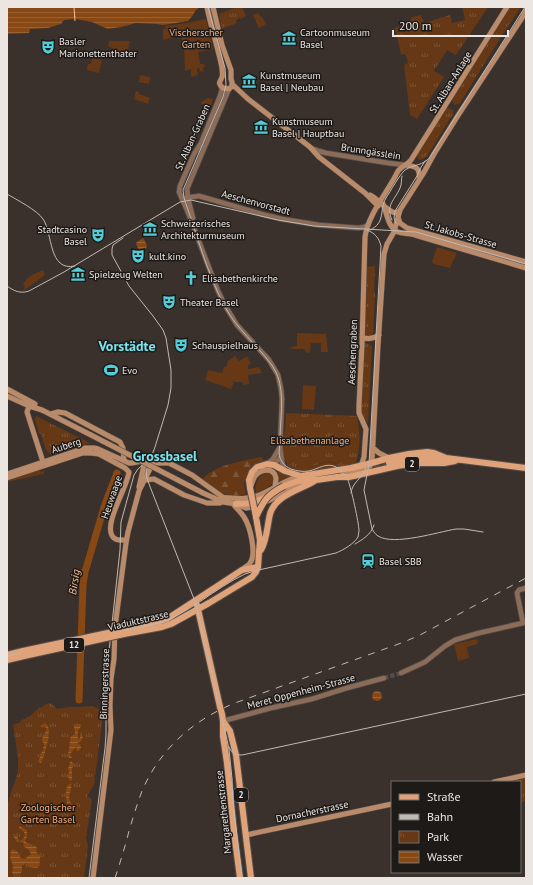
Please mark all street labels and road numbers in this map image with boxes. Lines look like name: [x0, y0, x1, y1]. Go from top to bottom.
street label: St. Alban-Anlage: [426, 49, 475, 116]
street label: St. Alban-Graben: [172, 102, 213, 172]
street label: Brunngässlein: [340, 140, 402, 163]
street label: Aeschenvorstadt: [220, 187, 292, 218]
street label: St. Jakobs-Strasse: [423, 218, 498, 251]
street label: Aeschengraben: [345, 319, 360, 385]
street label: Auberg: [50, 435, 83, 456]
road number: 2: [405, 457, 419, 471]
street label: Heuwaage: [98, 474, 125, 521]
street label: Viaduktstrasse: [106, 607, 170, 634]
road number: 12: [64, 638, 84, 652]
street label: Binningerstrasse: [97, 648, 112, 720]
street label: Meret Oppenheim-Strasse: [246, 671, 357, 712]
street label: Margarethenstrasse: [213, 770, 234, 854]
road number: 2: [234, 788, 248, 802]
street label: Dornacherstrasse: [275, 797, 349, 826]

